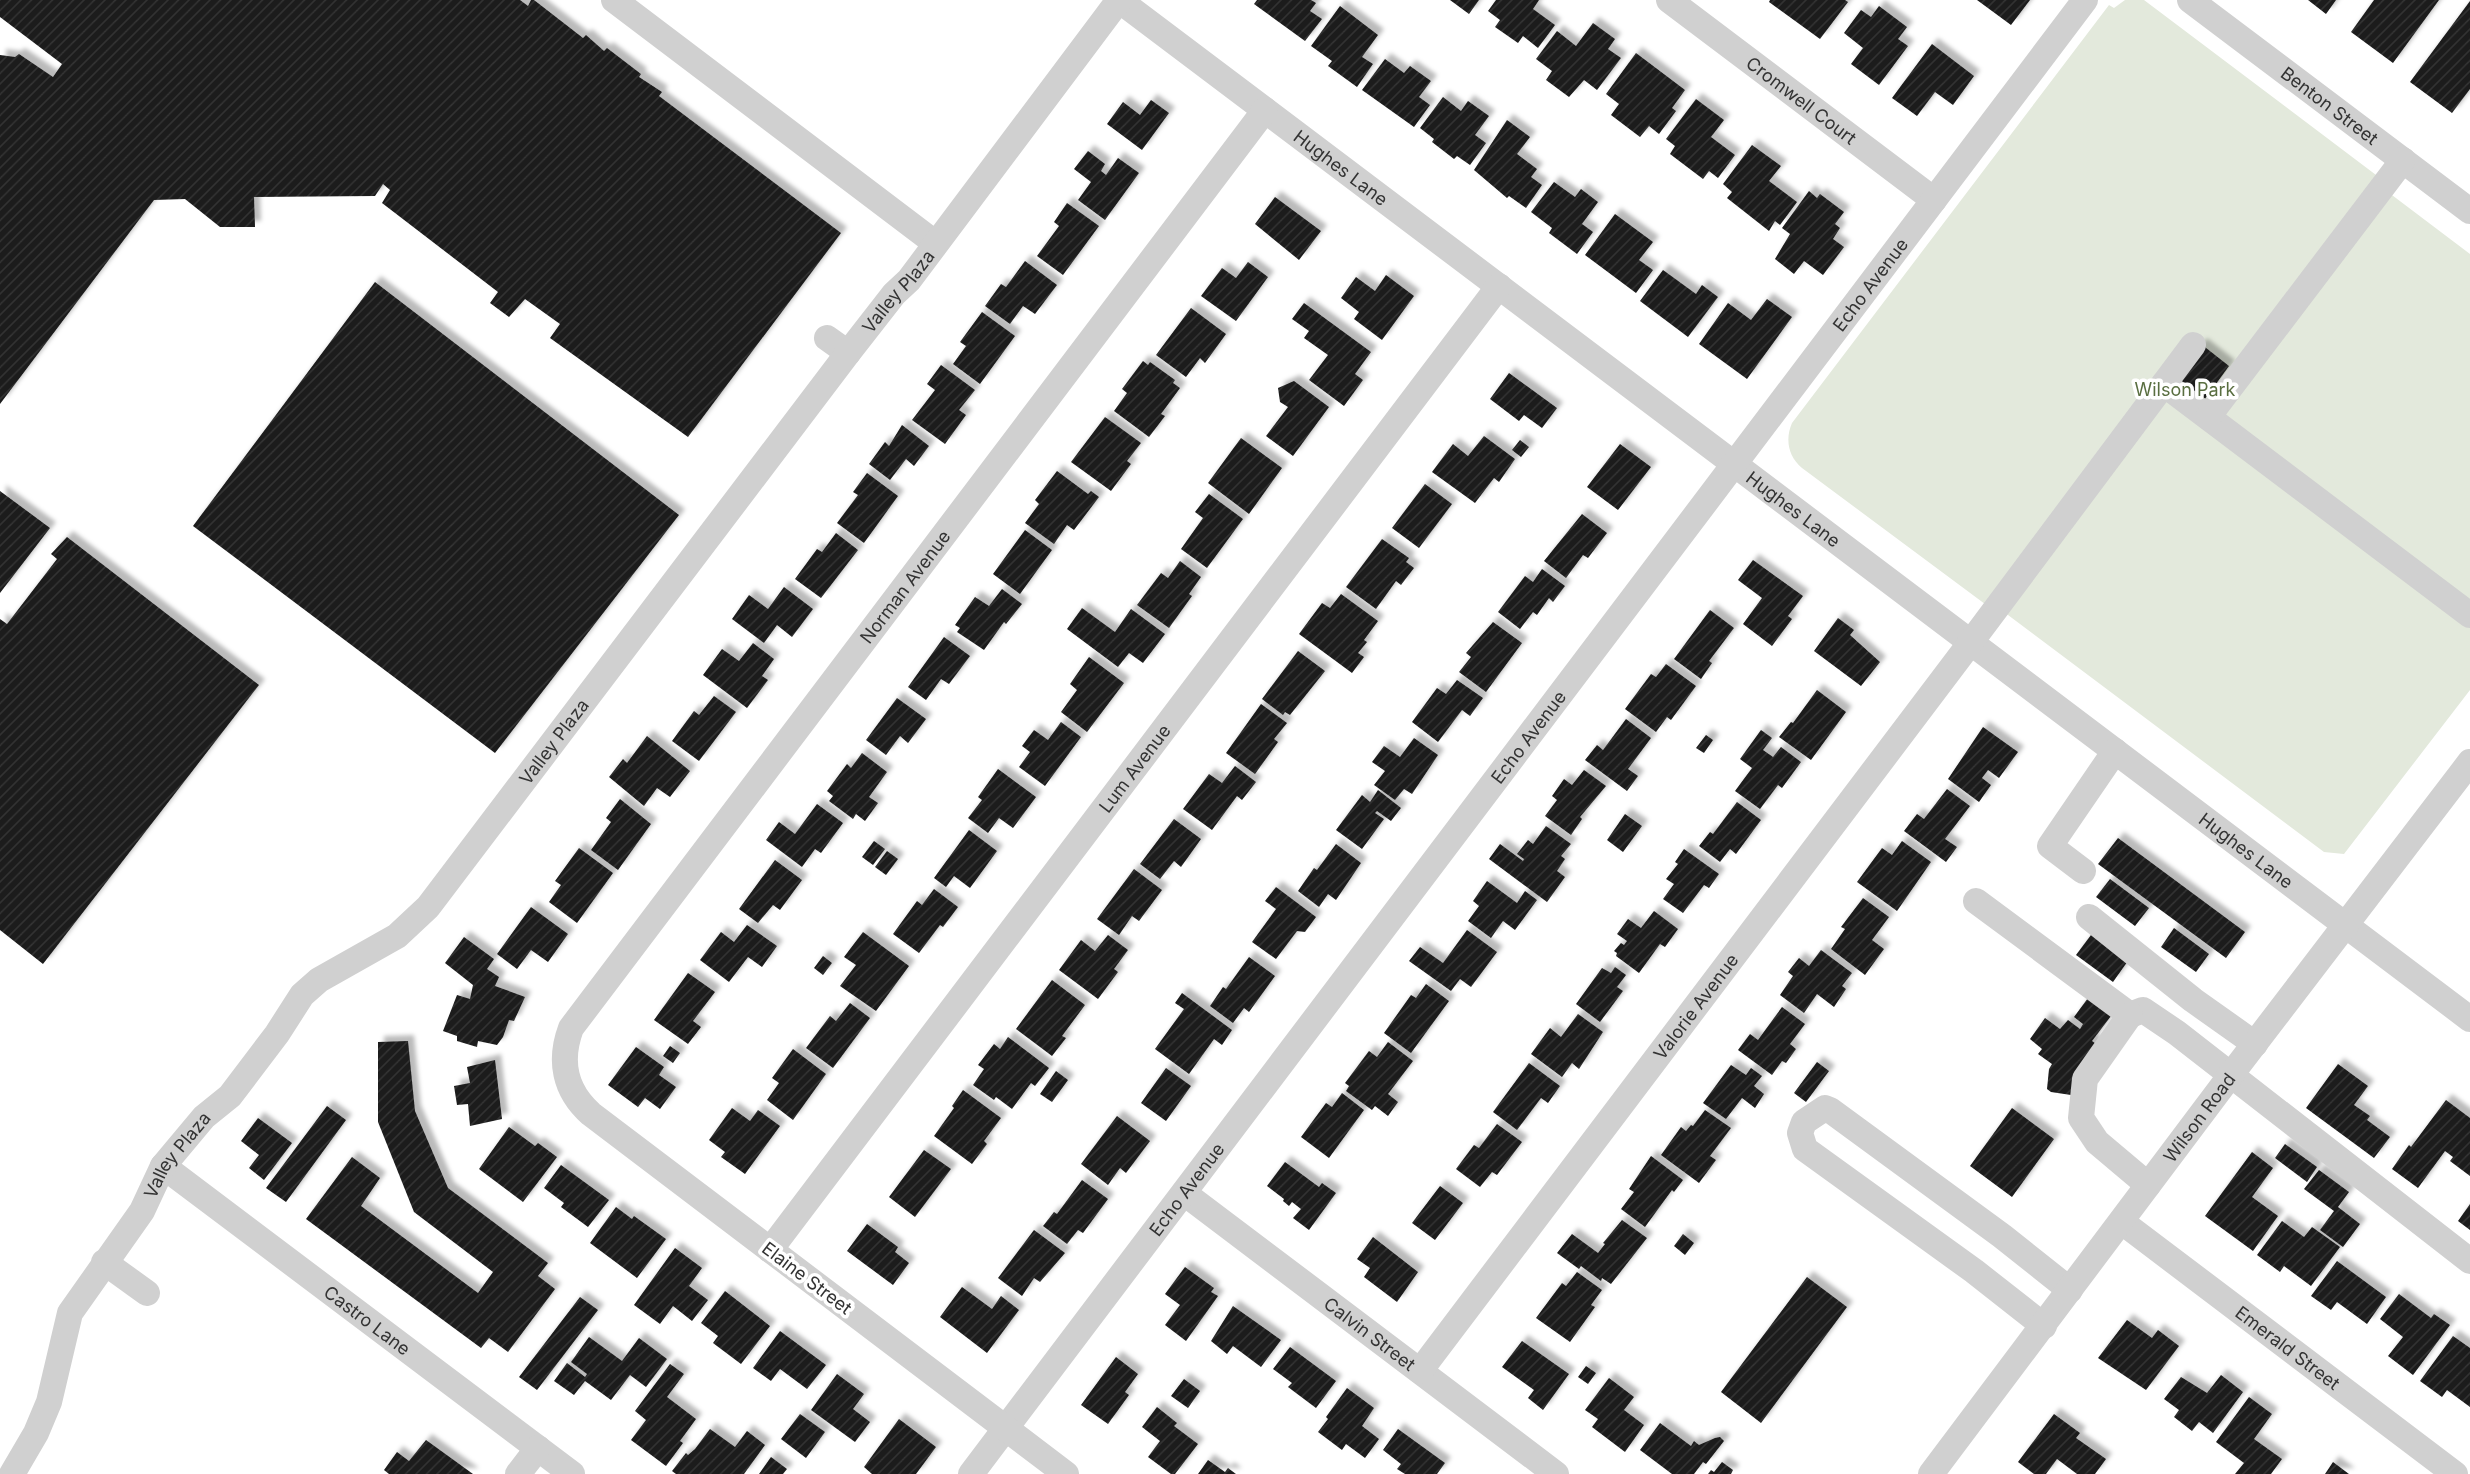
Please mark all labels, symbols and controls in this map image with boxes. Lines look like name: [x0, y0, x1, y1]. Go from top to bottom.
street label: Cromwell Court: [1742, 52, 1861, 148]
street label: Benton Street: [2277, 62, 2382, 149]
street label: Hughes Lane: [1290, 125, 1392, 210]
street label: Echo Avenue: [1828, 234, 1912, 335]
street label: Valley Plaza: [857, 246, 938, 337]
park label: Wilson Park: [2135, 379, 2236, 400]
street label: Hughes Lane: [1742, 467, 1845, 551]
street label: Norman Avenue: [855, 526, 954, 647]
street label: Echo Avenue: [1486, 686, 1570, 787]
street label: Valley Plaza: [514, 695, 593, 788]
street label: Lum Avenue: [1094, 720, 1174, 816]
street label: Hughes Lane: [2195, 808, 2297, 892]
street label: Valorie Avenue: [1649, 949, 1742, 1063]
street label: Wilson Road: [2159, 1069, 2239, 1166]
street label: Valley Plaza: [139, 1107, 215, 1201]
street label: Echo Avenue: [1144, 1139, 1228, 1240]
street label: Elaine Street: [758, 1238, 856, 1319]
street label: Castro Lane: [320, 1281, 415, 1359]
street label: Calvin Street: [1320, 1292, 1420, 1375]
street label: Emerald Street: [2232, 1301, 2344, 1394]

